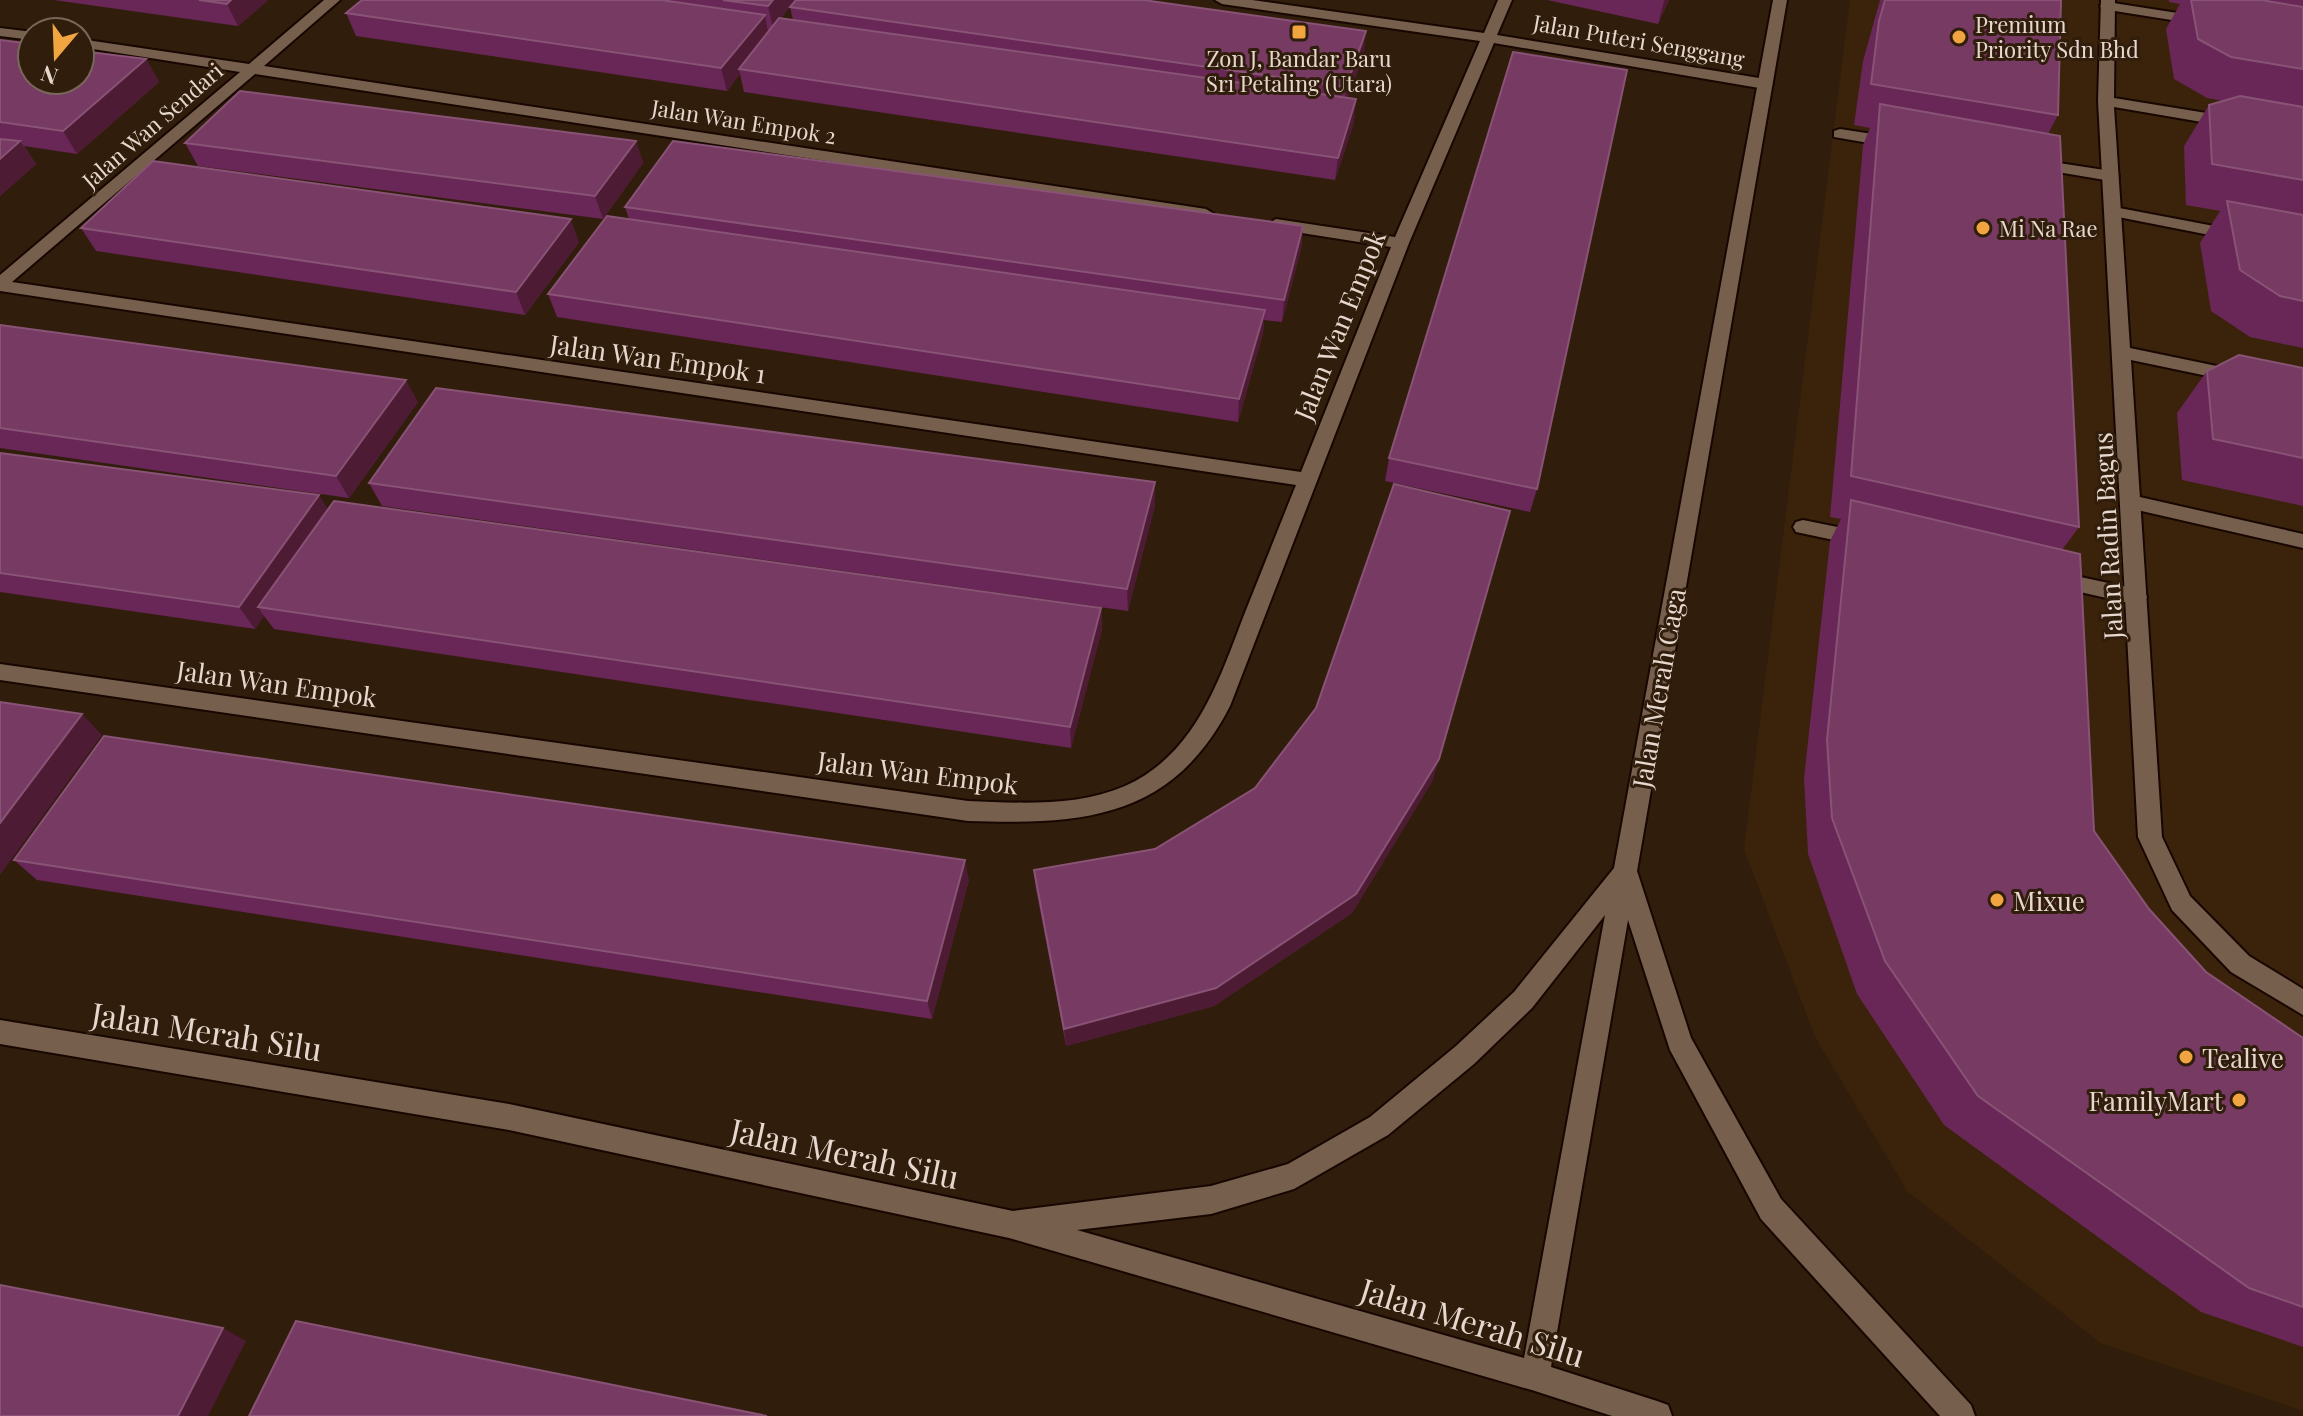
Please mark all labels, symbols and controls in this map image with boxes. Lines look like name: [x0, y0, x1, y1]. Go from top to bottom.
street label: Jalan Puteri Senggang: [1530, 6, 1747, 73]
place label: Premium Priority Sdn Bhd: [1975, 9, 2139, 64]
north arrow: [16, 16, 96, 96]
marker: Zon J, Bandar Baru Sri Petaling (Utara): [1290, 23, 1308, 41]
marker: Premium Priority Sdn Bhd: [1950, 28, 1968, 46]
place label: Zon J, Bandar Baru Sri Petaling (Utara): [1206, 43, 1392, 98]
street label: Jalan Wan Sendari: [75, 56, 229, 195]
text: N: [37, 59, 62, 93]
street label: Jalan Wan Empok 2: [649, 91, 838, 150]
place label: Mi Na Rae: [1999, 213, 2098, 243]
marker: Mi Na Rae: [1974, 219, 1992, 237]
street label: Jalan Wan Empok: [1285, 224, 1393, 426]
street label: Jalan Wan Empok 1: [547, 325, 769, 391]
street label: Jalan Radin Bagus: [2084, 432, 2130, 641]
street label: Jalan Merah Caga: [1623, 585, 1693, 792]
street label: Jalan Wan Empok: [174, 651, 380, 714]
street label: Jalan Wan Empok: [815, 742, 1021, 802]
place label: Mixue: [2013, 883, 2085, 918]
marker: Mixue: [1988, 891, 2006, 909]
street label: Jalan Merah Silu: [88, 990, 325, 1069]
place label: Tealive: [2202, 1040, 2284, 1075]
marker: Tealive: [2177, 1048, 2195, 1066]
place label: FamilyMart: [2089, 1083, 2224, 1118]
marker: FamilyMart: [2230, 1091, 2248, 1109]
street label: Jalan Merah Silu: [726, 1107, 963, 1197]
street label: Jalan Merah Silu: [1354, 1266, 1591, 1376]

